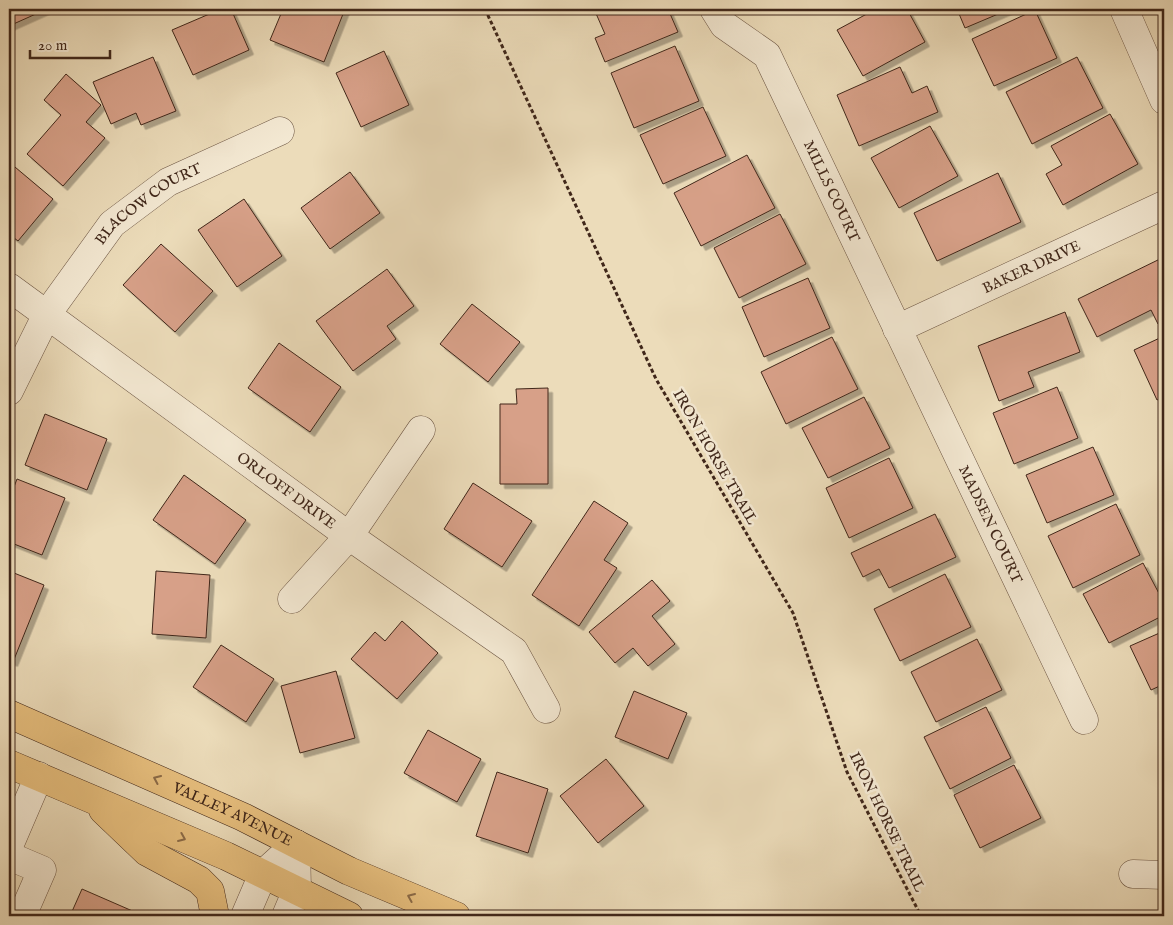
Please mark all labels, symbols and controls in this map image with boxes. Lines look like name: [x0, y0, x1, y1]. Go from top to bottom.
scale bar: [30, 28, 110, 60]
text: 20 m: [38, 36, 68, 55]
street label: MILLS COURT: [799, 137, 864, 245]
street label: BLACOW COURT: [91, 159, 204, 249]
street label: BAKER DRIVE: [979, 236, 1083, 298]
street label: IRON HORSE TRAIL: [668, 386, 762, 528]
street label: ORLOFF DRIVE: [233, 448, 340, 533]
street label: MADSEN COURT: [954, 462, 1027, 586]
street label: IRON HORSE TRAIL: [845, 749, 929, 895]
one-way arrow: [153, 775, 162, 786]
street label: VALLEY AVENUE: [169, 777, 296, 850]
one-way arrow: [177, 831, 186, 842]
one-way arrow: [407, 893, 416, 904]

